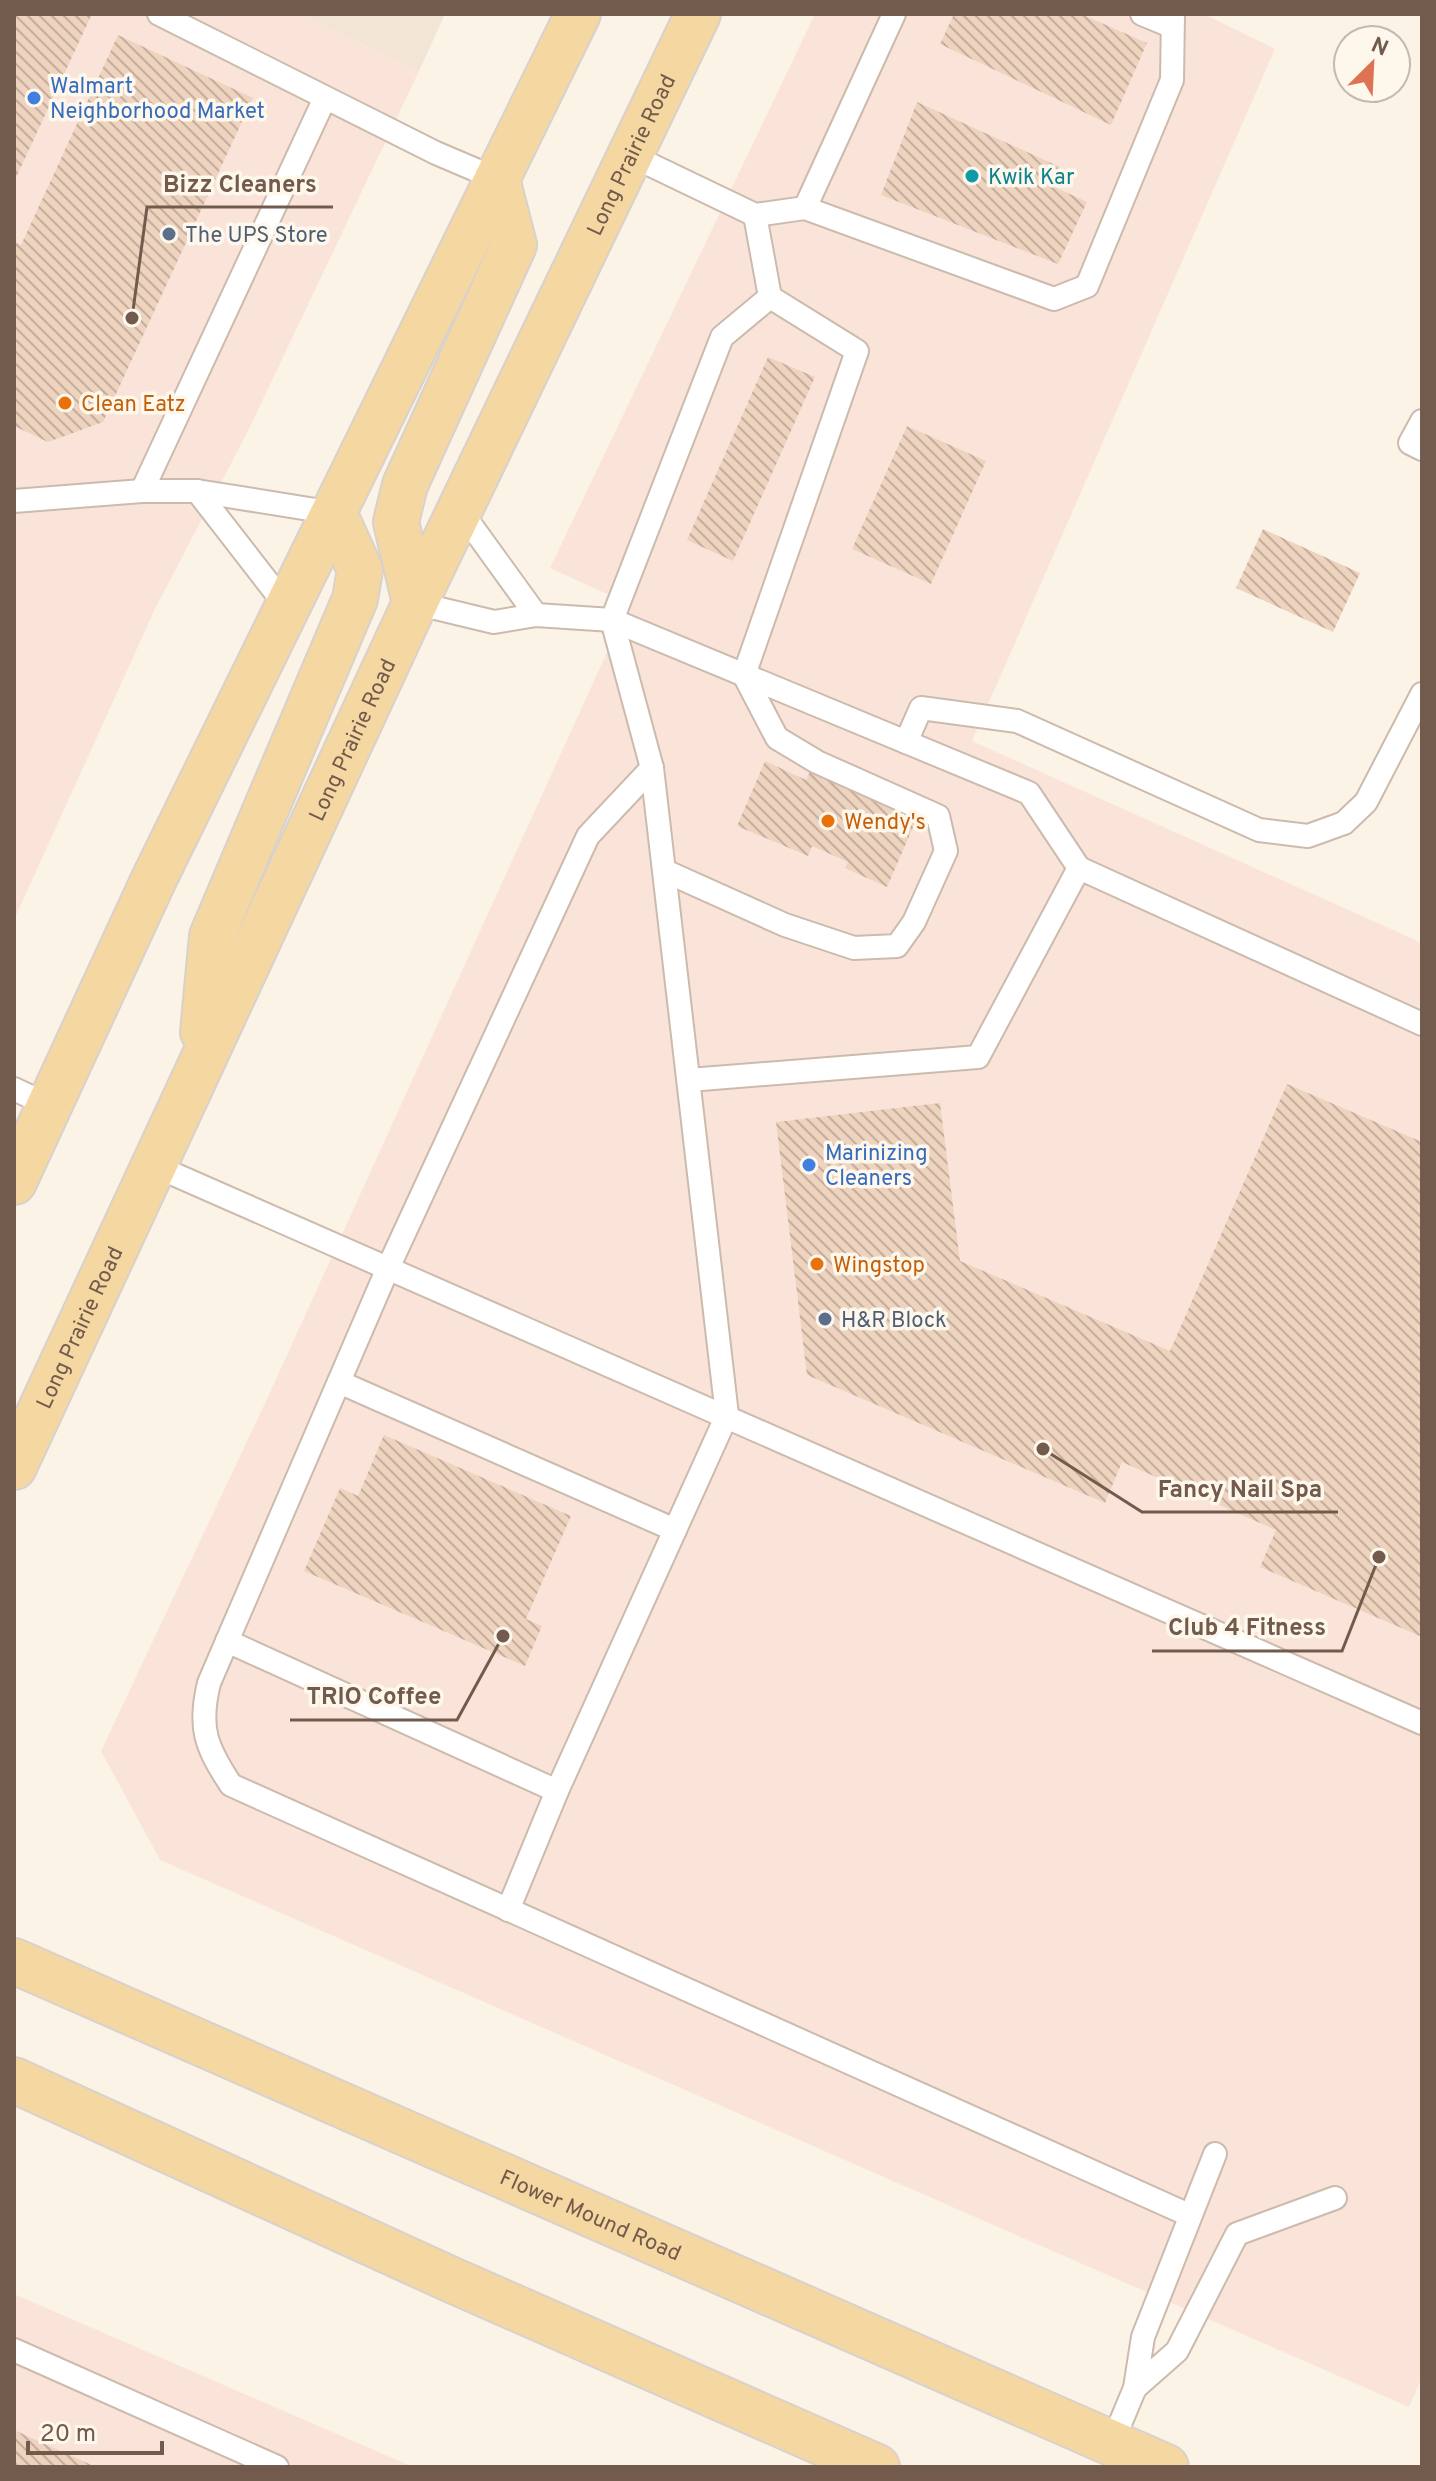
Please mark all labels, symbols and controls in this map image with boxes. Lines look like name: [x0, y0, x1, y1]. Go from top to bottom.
north arrow: [1332, 24, 1412, 104]
text: N: [1366, 32, 1392, 64]
street label: Long Prairie Road: [582, 71, 683, 241]
place label: Walmart Neighborhood Market: [50, 74, 265, 126]
marker: Walmart Neighborhood Market: [25, 89, 43, 107]
callout: Bizz Cleaners: [147, 159, 333, 207]
place label: Kwik Kar: [988, 165, 1075, 192]
marker: Kwik Kar: [963, 167, 981, 185]
text: Bizz Cleaners: [163, 171, 317, 201]
place label: The UPS Store: [185, 223, 328, 250]
marker: The UPS Store: [160, 225, 178, 243]
place label: Clean Eatz: [81, 392, 186, 419]
marker: Clean Eatz: [56, 394, 74, 412]
street label: Long Prairie Road: [305, 655, 403, 826]
place label: Wendy's: [844, 810, 926, 837]
marker: Wendy's: [819, 812, 837, 830]
place label: Marinizing Cleaners: [825, 1141, 928, 1193]
marker: Marinizing Cleaners: [800, 1156, 818, 1174]
street label: Long Prairie Road: [32, 1243, 130, 1414]
place label: Wingstop: [833, 1253, 925, 1280]
marker: Wingstop: [808, 1255, 826, 1273]
place label: H&R Block: [841, 1308, 947, 1335]
marker: H&R Block: [816, 1310, 834, 1328]
callout: Fancy Nail Spa: [1142, 1464, 1338, 1512]
text: Fancy Nail Spa: [1158, 1476, 1322, 1506]
callout: Club 4 Fitness: [1152, 1603, 1342, 1651]
text: Club 4 Fitness: [1168, 1614, 1326, 1644]
callout: TRIO Coffee: [290, 1672, 457, 1720]
text: TRIO Coffee: [307, 1683, 442, 1713]
street label: Flower Mound Road: [495, 2165, 685, 2268]
scale bar: [28, 2405, 162, 2455]
text: 20 m: [40, 2420, 96, 2450]

